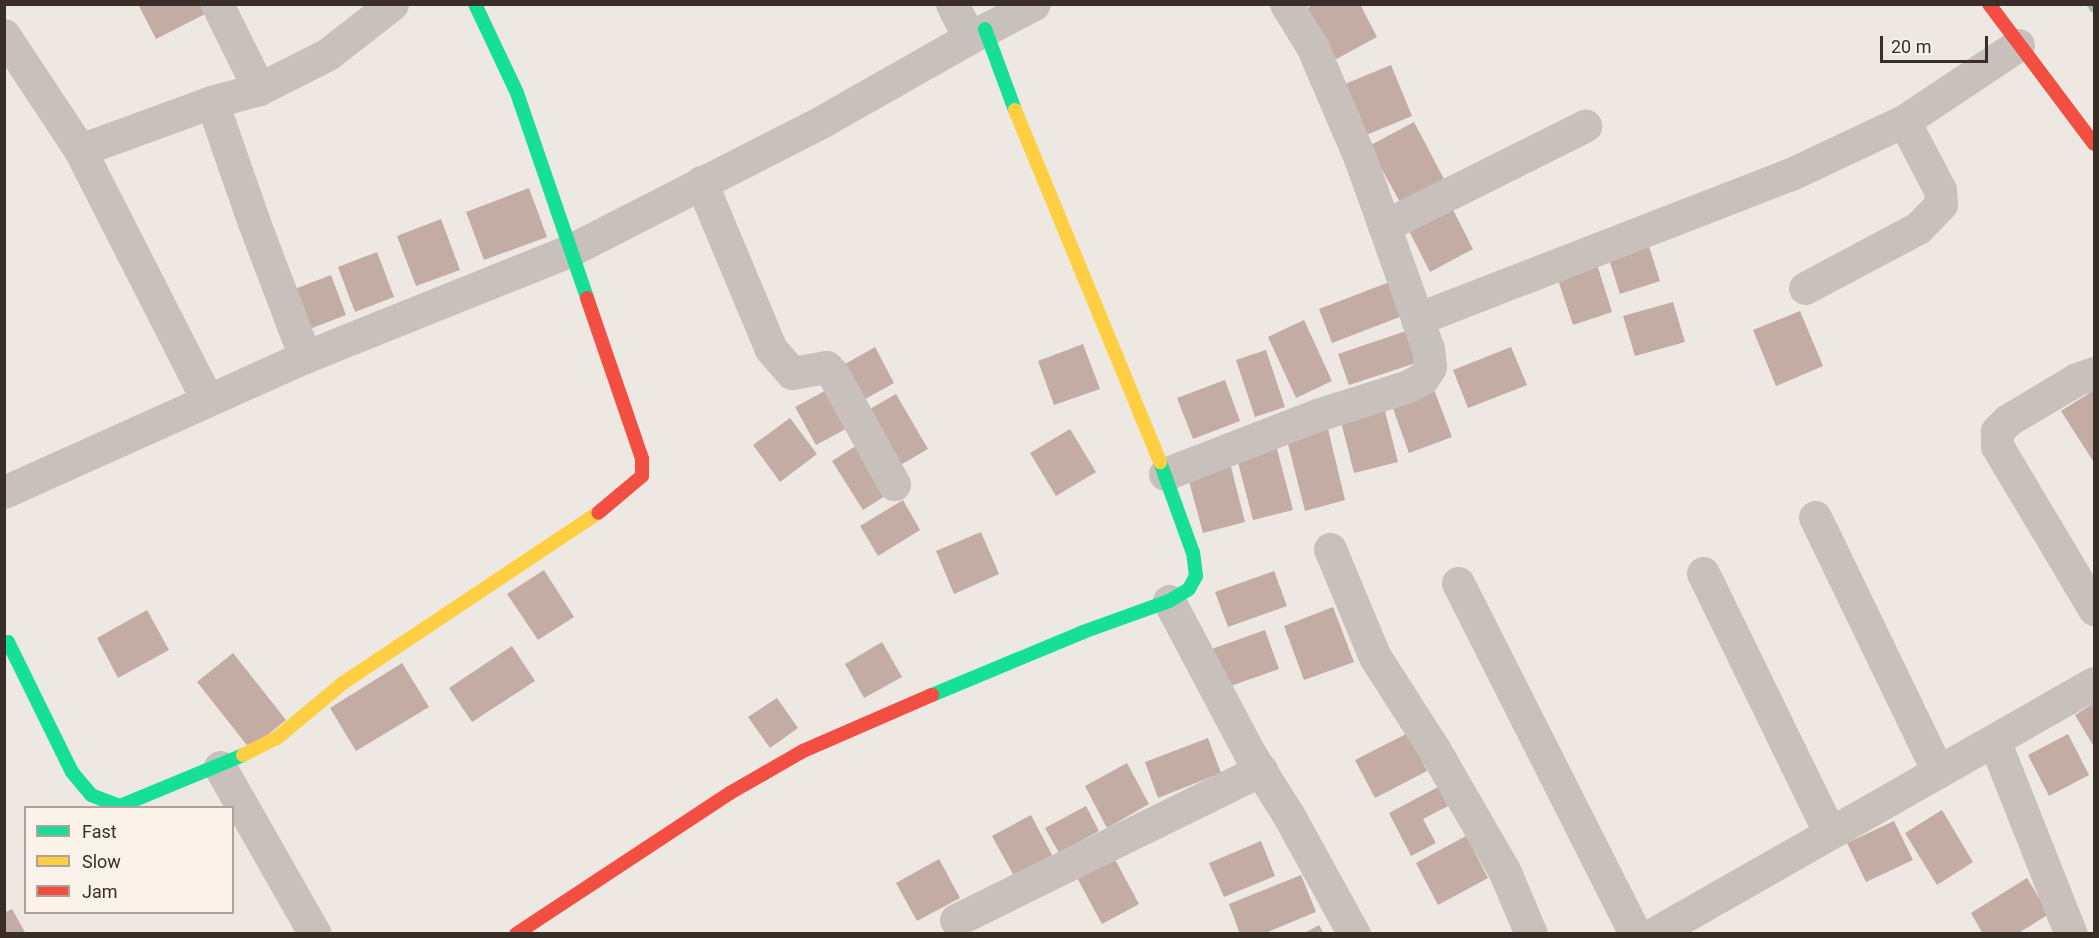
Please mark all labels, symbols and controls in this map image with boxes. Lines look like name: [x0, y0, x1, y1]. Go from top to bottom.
scale bar: [1883, 24, 1991, 62]
text: 20 m: [1891, 36, 1931, 57]
legend: [24, 806, 234, 914]
text: Fast: [82, 821, 117, 842]
text: Slow: [82, 851, 121, 872]
text: Jam: [82, 881, 118, 902]

